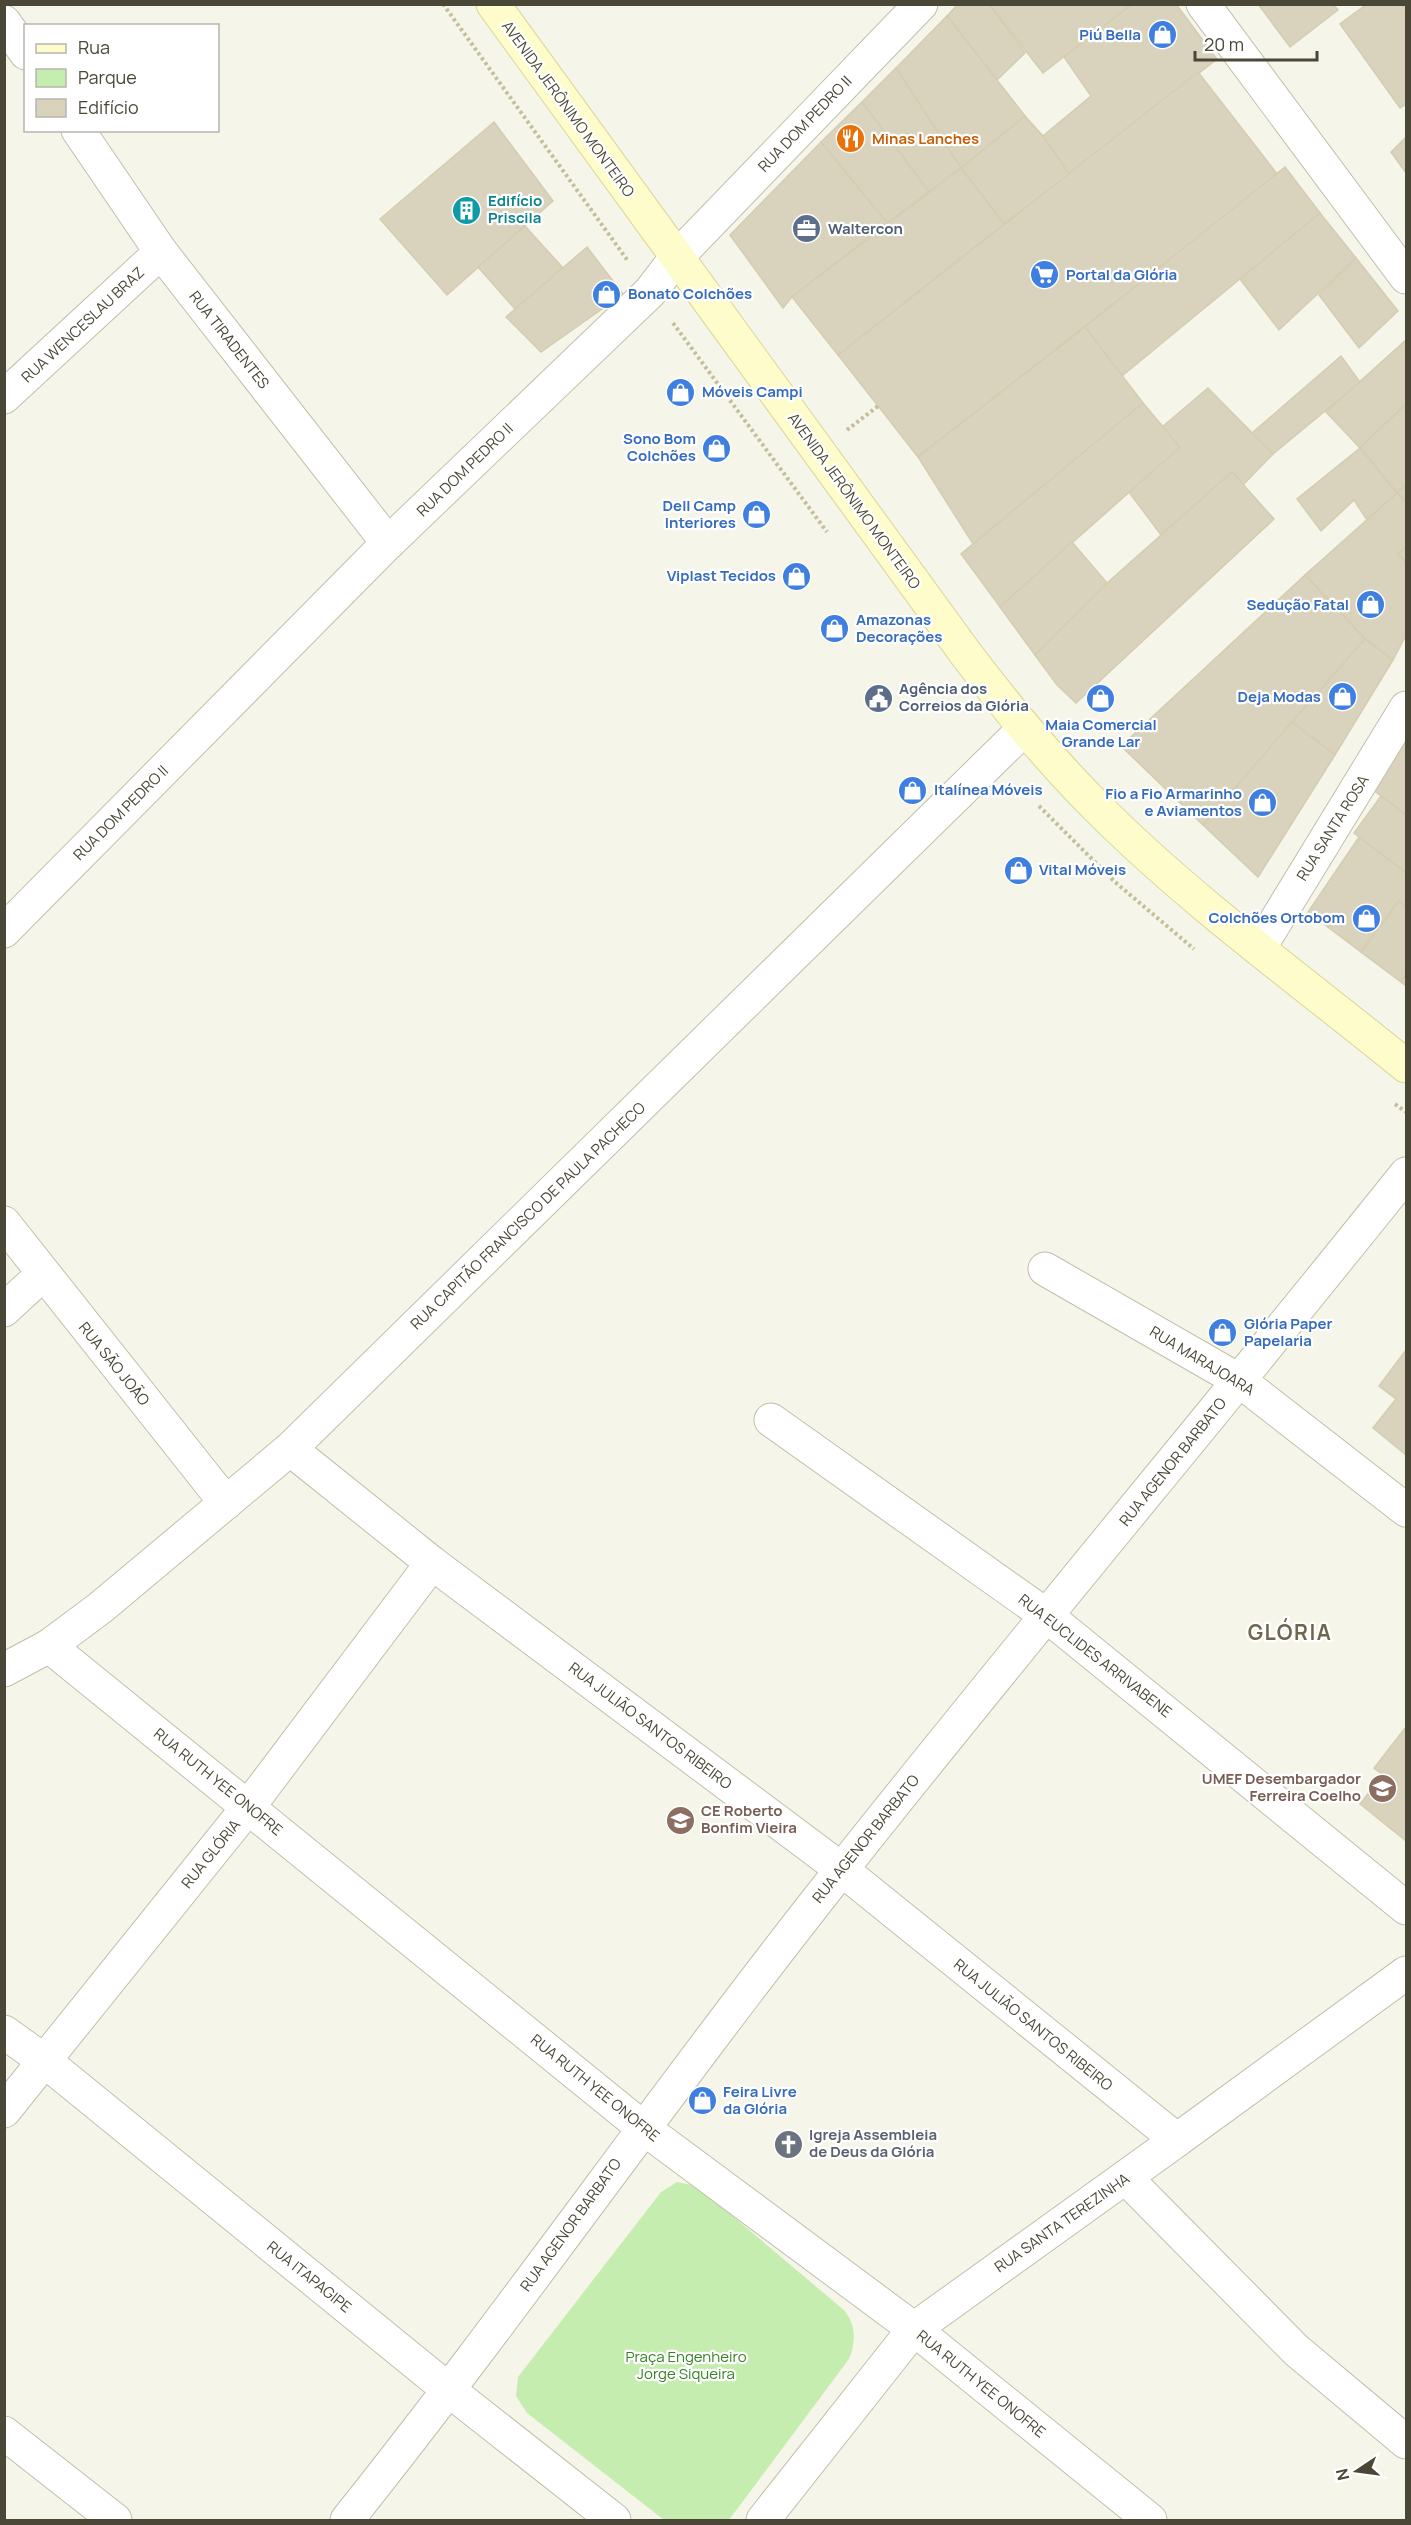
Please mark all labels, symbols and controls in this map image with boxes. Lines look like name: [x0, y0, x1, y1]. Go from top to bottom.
street label: AVENIDA JERÔNIMO MONTEIRO: [497, 16, 640, 201]
shop icon: Piú Bella: [1146, 19, 1178, 51]
legend: [24, 24, 219, 132]
place label: Piú Bella: [1079, 24, 1141, 45]
scale bar: [1195, 24, 1316, 62]
text: 20 m: [1204, 32, 1244, 56]
text: Rua: [78, 35, 110, 59]
text: Parque: [78, 65, 137, 89]
street label: RUA DOM PEDRO II: [753, 71, 856, 176]
text: Edifício: [78, 95, 139, 119]
restaurant icon: Minas Lanches: [835, 123, 867, 155]
place label: Minas Lanches: [872, 128, 979, 149]
place label: Edifício Priscila: [488, 190, 542, 228]
building icon: Edifício Priscila: [451, 194, 483, 226]
office icon: Waltercon: [791, 213, 823, 245]
place label: Waltercon: [828, 218, 903, 239]
supermarket icon: Portal da Glória: [1029, 259, 1061, 291]
street label: RUA WENCESLAU BRAZ: [17, 262, 149, 387]
place label: Portal da Glória: [1066, 264, 1177, 285]
shop icon: Bonato Colchões: [591, 278, 623, 310]
place label: Bonato Colchões: [628, 283, 752, 304]
street label: RUA TIRADENTES: [185, 286, 274, 393]
shop icon: Móveis Campi: [665, 376, 697, 408]
place label: Móveis Campi: [702, 381, 803, 402]
street label: AVENIDA JERÔNIMO MONTEIRO: [783, 408, 926, 593]
street label: RUA DOM PEDRO II: [412, 418, 517, 521]
place label: Sono Bom Colchões: [623, 428, 696, 466]
shop icon: Sono Bom Colchões: [701, 432, 733, 464]
place label: Dell Camp Interiores: [663, 495, 736, 533]
shop icon: Dell Camp Interiores: [741, 499, 773, 531]
shop icon: Viplast Tecidos: [781, 560, 813, 592]
place label: Viplast Tecidos: [667, 565, 776, 586]
shop icon: Sedução Fatal: [1354, 589, 1386, 621]
place label: Sedução Fatal: [1247, 594, 1349, 615]
place label: Amazonas Decorações: [856, 609, 942, 647]
shop icon: Amazonas Decorações: [819, 613, 851, 645]
place label: Agência dos Correios da Glória: [899, 678, 1029, 716]
shop icon: Deja Modas: [1326, 681, 1358, 713]
public building icon: Agência dos Correios da Glória: [862, 682, 894, 714]
shop icon: Maia Comercial Grande Lar: [1085, 682, 1117, 714]
place label: Deja Modas: [1237, 686, 1321, 707]
place label: Maia Comercial Grande Lar: [1045, 714, 1157, 752]
street label: RUA DOM PEDRO II: [68, 760, 173, 865]
street label: RUA SANTA ROSA: [1292, 770, 1374, 885]
shop icon: Italínea Móveis: [897, 774, 929, 806]
place label: Italínea Móveis: [934, 779, 1043, 800]
place label: Fio a Fio Armarinho e Aviamentos: [1105, 783, 1242, 821]
shop icon: Fio a Fio Armarinho e Aviamentos: [1247, 787, 1279, 819]
shop icon: Vital Móveis: [1002, 854, 1034, 886]
place label: Vital Móveis: [1039, 859, 1126, 880]
shop icon: Colchões Ortobom: [1350, 902, 1382, 934]
place label: Colchões Ortobom: [1208, 907, 1345, 928]
street label: RUA CAPITÃO FRANCISCO DE PAULA PACHECO: [406, 1097, 650, 1334]
place label: Glória Paper Papelaria: [1244, 1313, 1333, 1351]
street label: RUA SÃO JOÃO: [74, 1317, 155, 1410]
shop icon: Glória Paper Papelaria: [1207, 1317, 1239, 1349]
street label: RUA MARAJOARA: [1146, 1321, 1259, 1400]
street label: RUA AGENOR BARBATO: [1114, 1393, 1231, 1530]
street label: RUA EUCLIDES ARRIVABENE: [1014, 1589, 1176, 1722]
district label: GLÓRIA: [1248, 1618, 1332, 1646]
street label: RUA JULIÃO SANTOS RIBEIRO: [564, 1657, 736, 1794]
street label: RUA RUTH YEE ONOFRE: [149, 1723, 287, 1840]
place label: UMEF Desembargador Ferreira Coelho: [1202, 1768, 1361, 1806]
street label: RUA AGENOR BARBATO: [807, 1770, 924, 1907]
school or university icon: UMEF Desembargador Ferreira Coelho: [1366, 1772, 1398, 1804]
place label: CE Roberto Bonfim Vieira: [701, 1800, 797, 1838]
school or university icon: CE Roberto Bonfim Vieira: [664, 1804, 696, 1836]
street label: RUA GLÓRIA: [176, 1814, 245, 1893]
street label: RUA JULIÃO SANTOS RIBEIRO: [949, 1954, 1117, 2096]
street label: RUA RUTH YEE ONOFRE: [526, 2029, 664, 2146]
place label: Feira Livre da Glória: [723, 2081, 797, 2119]
shop icon: Feira Livre da Glória: [686, 2085, 718, 2117]
place label: Igreja Assembleia de Deus da Glória: [809, 2124, 937, 2162]
church icon: Igreja Assembleia de Deus da Glória: [772, 2128, 804, 2160]
street label: RUA AGENOR BARBATO: [515, 2154, 626, 2295]
street label: RUA SANTA TEREZINHA: [990, 2168, 1134, 2277]
street label: RUA ITAPAGIPE: [263, 2236, 356, 2317]
street label: RUA RUTH YEE ONOFRE: [912, 2325, 1050, 2442]
park label: Praça Engenheiro Jorge Siqueira: [625, 2346, 747, 2384]
north arrow: [1327, 2441, 1387, 2501]
text: N: [1330, 2466, 1354, 2482]

